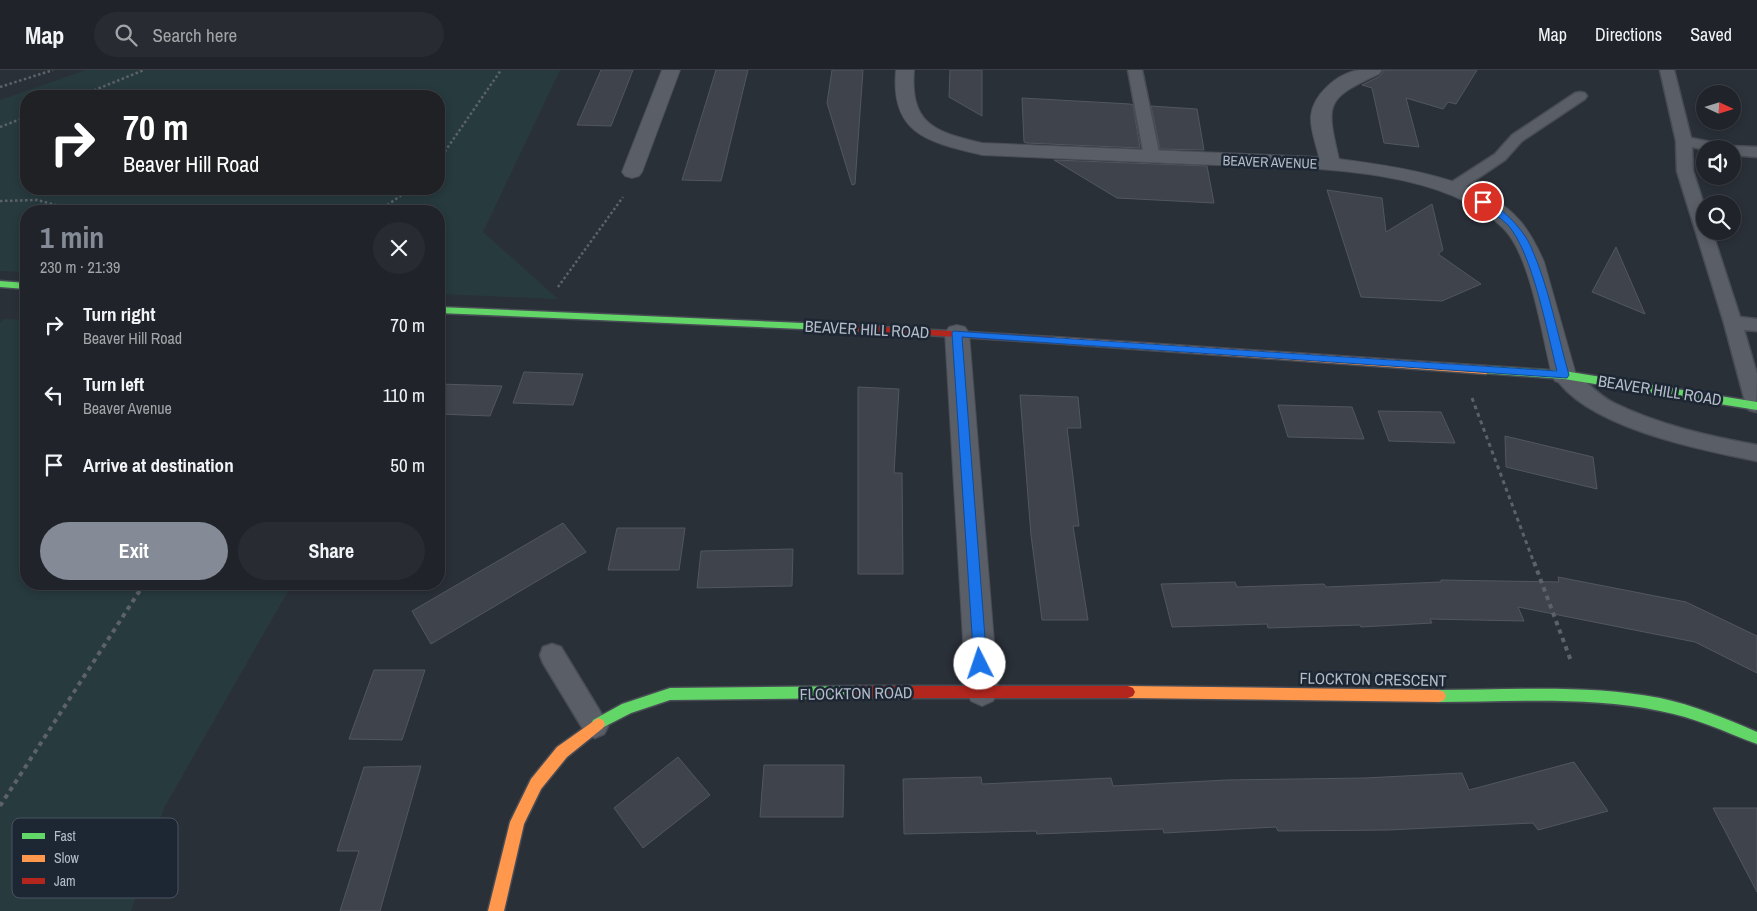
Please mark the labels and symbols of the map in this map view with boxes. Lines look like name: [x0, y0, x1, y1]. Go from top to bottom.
north arrow: [1696, 85, 1741, 130]
street label: BEAVER AVENUE: [1222, 151, 1318, 173]
pin: [1462, 181, 1504, 223]
street label: BEAVER HILL ROAD: [804, 315, 930, 343]
street label: BEAVER HILL ROAD: [1597, 369, 1723, 411]
position arrow: [953, 637, 1005, 689]
street label: FLOCKTON CRESCENT: [1299, 667, 1447, 691]
street label: FLOCKTON ROAD: [799, 681, 913, 705]
legend: [12, 818, 178, 898]
text: Fast: [54, 827, 76, 845]
text: Slow: [54, 849, 80, 867]
text: Jam: [54, 872, 76, 890]

